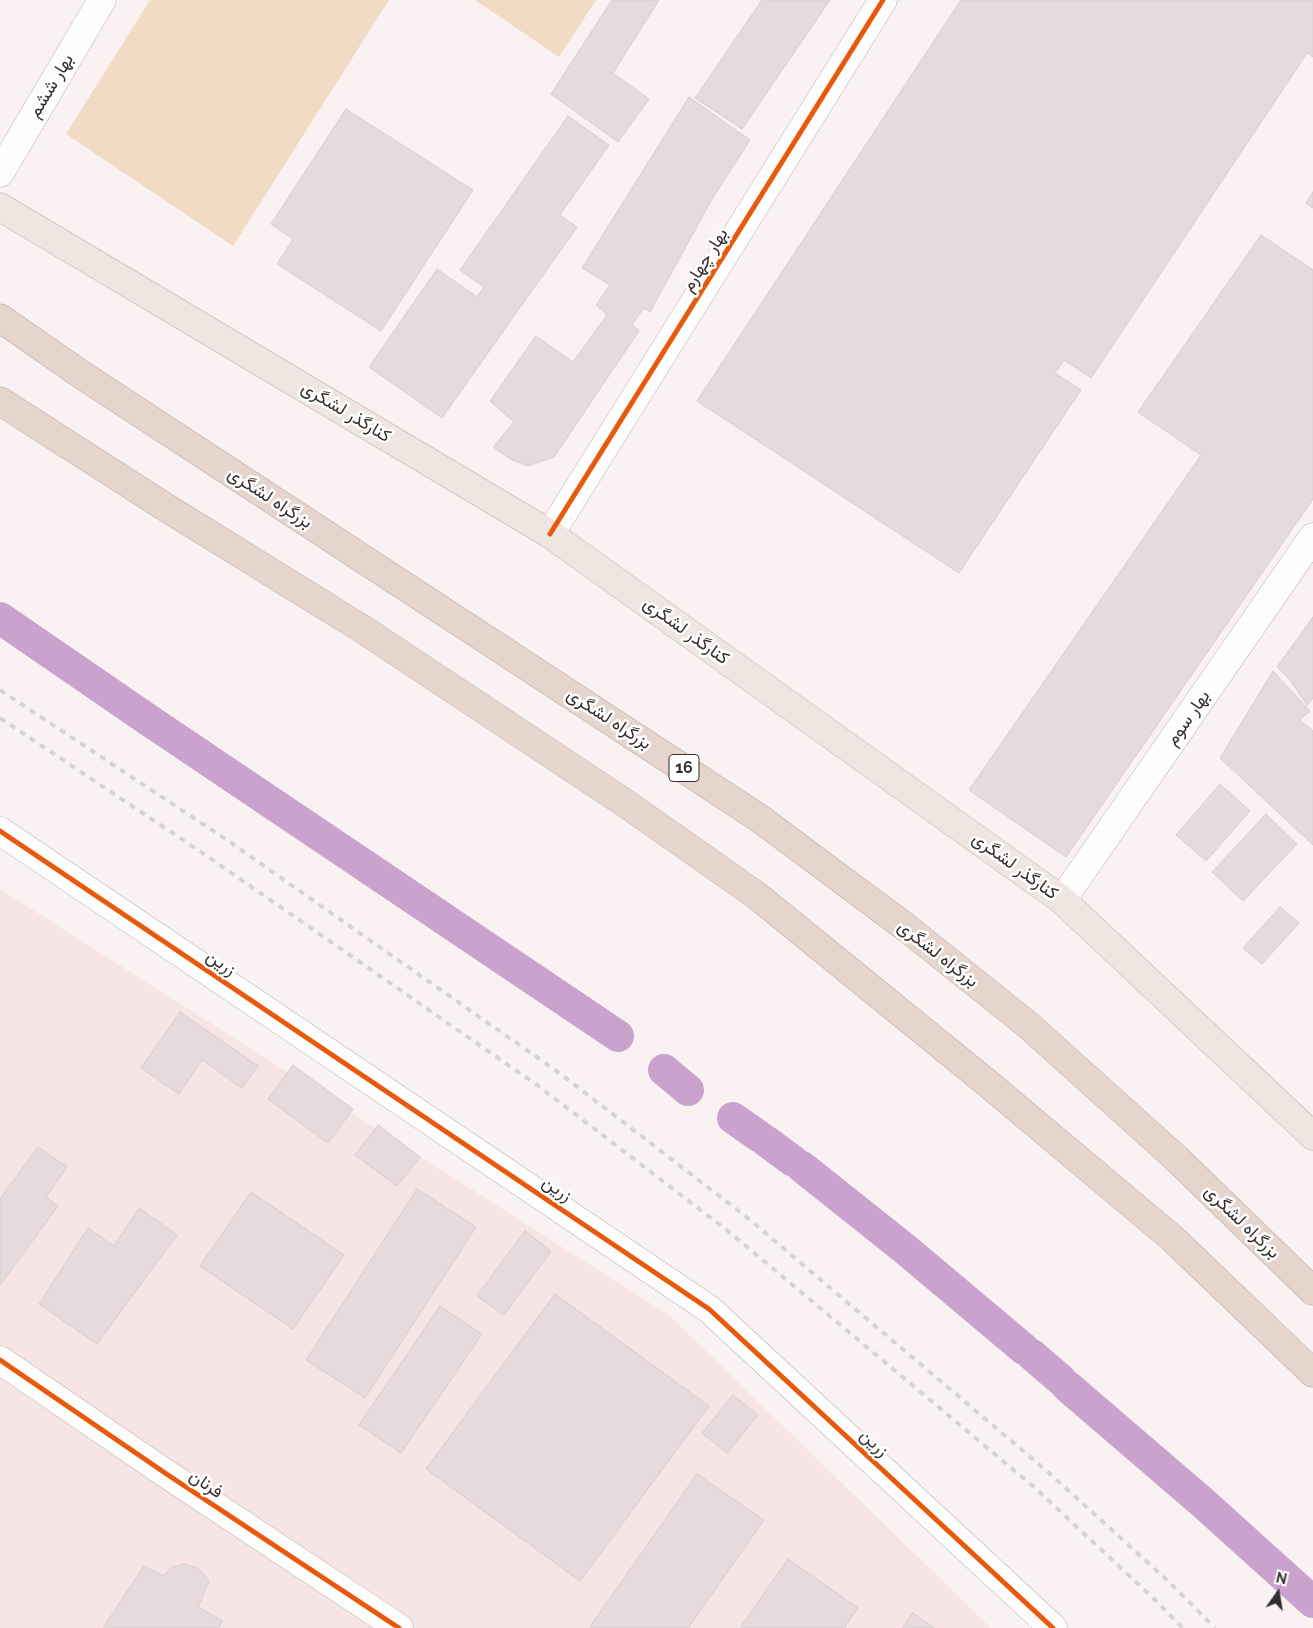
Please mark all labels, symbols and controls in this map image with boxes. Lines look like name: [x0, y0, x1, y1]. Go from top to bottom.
street label: بهار ششم: [24, 50, 78, 122]
street label: بهار چهارم: [677, 224, 733, 296]
street label: کنارگذر لشگری: [297, 377, 395, 447]
street label: بزرگراه لشگری: [224, 463, 316, 533]
street label: کنارگذر لشگری: [639, 593, 733, 669]
street label: بزرگراه لشگری: [563, 684, 655, 754]
street label: بهار سوم: [1161, 686, 1215, 750]
road number: 16: [669, 754, 699, 781]
street label: کنارگذر لشگری: [968, 828, 1062, 904]
street label: بزرگراه لشگری: [893, 916, 983, 992]
street label: زرین: [202, 945, 240, 981]
street label: زرین: [538, 1171, 576, 1207]
street label: بزرگراه لشگری: [1200, 1181, 1284, 1263]
street label: زرین: [855, 1424, 893, 1462]
street label: فرنان: [185, 1465, 227, 1503]
north arrow: [1253, 1568, 1303, 1618]
text: N: [1274, 1569, 1288, 1587]

